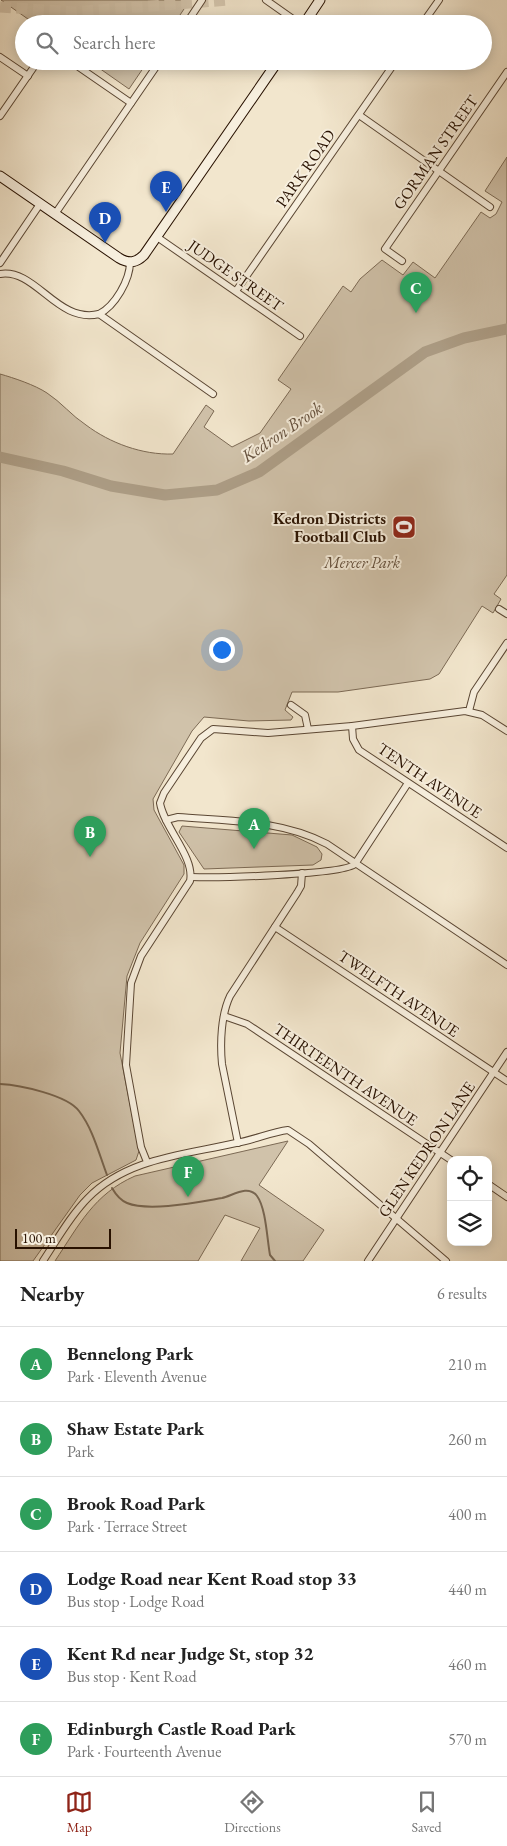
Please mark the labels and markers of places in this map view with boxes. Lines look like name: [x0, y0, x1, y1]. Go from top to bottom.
pin: E: [150, 171, 182, 212]
pin: D: [89, 202, 121, 243]
pin: C: [400, 272, 432, 313]
place label: Kedron Districts Football Club: [273, 508, 386, 547]
sports icon: Kedron Districts Football Club: [391, 514, 417, 540]
pin: A: [238, 808, 270, 849]
pin: B: [74, 816, 106, 857]
pin: F: [172, 1156, 204, 1197]

